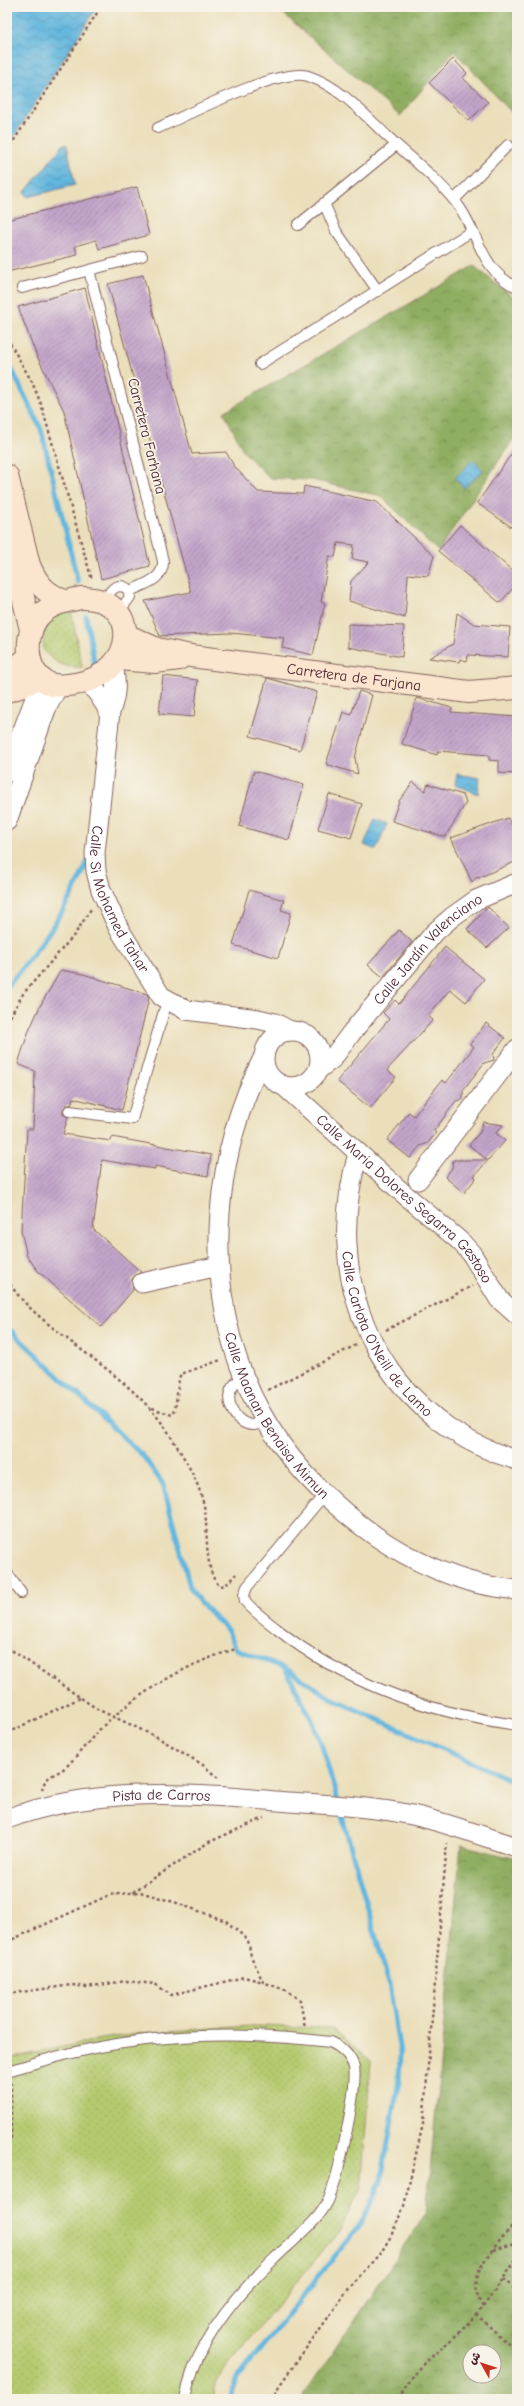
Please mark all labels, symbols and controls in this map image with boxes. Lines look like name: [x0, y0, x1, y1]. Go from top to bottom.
street label: Carretera Farhana: [124, 376, 170, 496]
street label: Carretera de Farjana: [286, 659, 422, 695]
street label: Calle Si Mohamed Tahar: [86, 825, 153, 976]
street label: Calle Jardín Valenciano: [369, 889, 485, 1008]
street label: Calle Maria Dolores Segarra Gestoso: [312, 1110, 496, 1286]
street label: Calle Carlota O'Neill de Lamo: [338, 1250, 436, 1421]
street label: Calle Maanan Benaisa Mimun: [221, 1330, 333, 1503]
street label: Pista de Carros: [112, 1786, 211, 1805]
north arrow: [462, 2344, 502, 2384]
text: ش: [466, 2349, 483, 2367]

